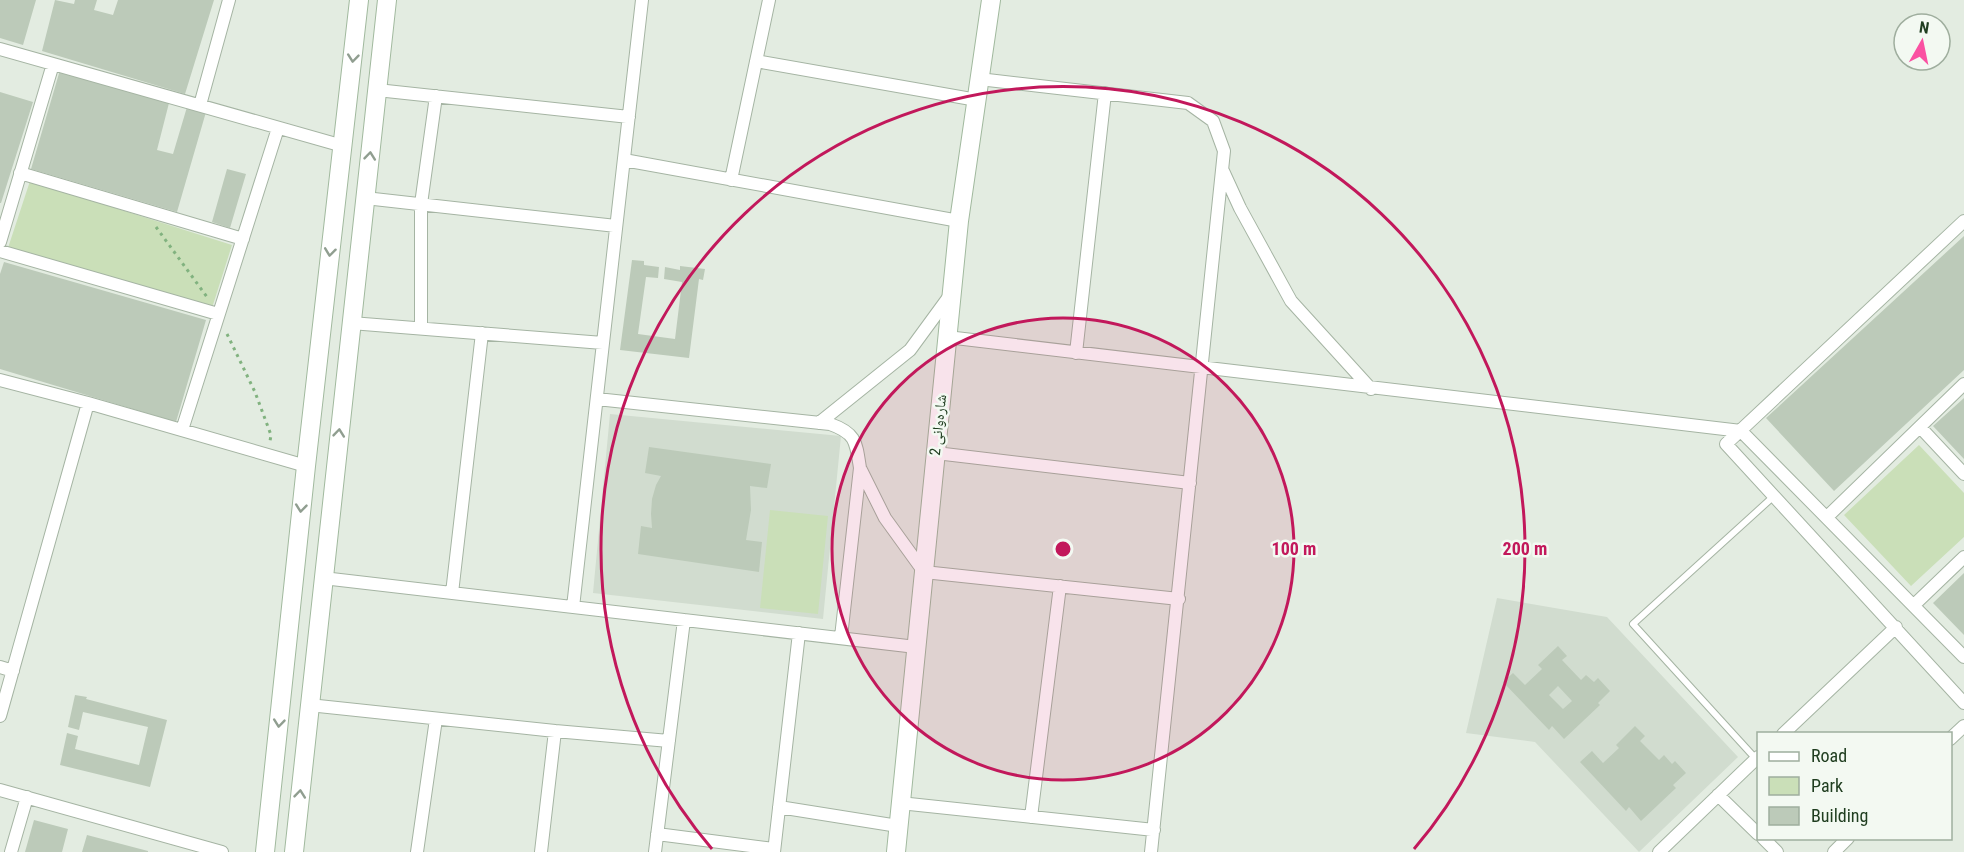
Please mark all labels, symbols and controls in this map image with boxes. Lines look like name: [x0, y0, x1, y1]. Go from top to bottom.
north arrow: [1892, 12, 1952, 72]
text: N: [1918, 18, 1931, 38]
one-way arrow: [347, 54, 359, 63]
one-way arrow: [363, 151, 376, 160]
one-way arrow: [325, 247, 337, 256]
street label: شارەوانی 2: [926, 393, 951, 457]
one-way arrow: [332, 428, 345, 438]
one-way arrow: [296, 504, 308, 513]
text: 100 m: [1272, 538, 1316, 559]
text: 200 m: [1503, 538, 1547, 559]
centre of rings: [1053, 539, 1073, 559]
one-way arrow: [273, 718, 286, 728]
legend: [1757, 732, 1952, 840]
text: Road: [1811, 745, 1847, 766]
text: Park: [1811, 775, 1843, 796]
one-way arrow: [293, 789, 306, 798]
text: Building: [1811, 805, 1868, 826]

